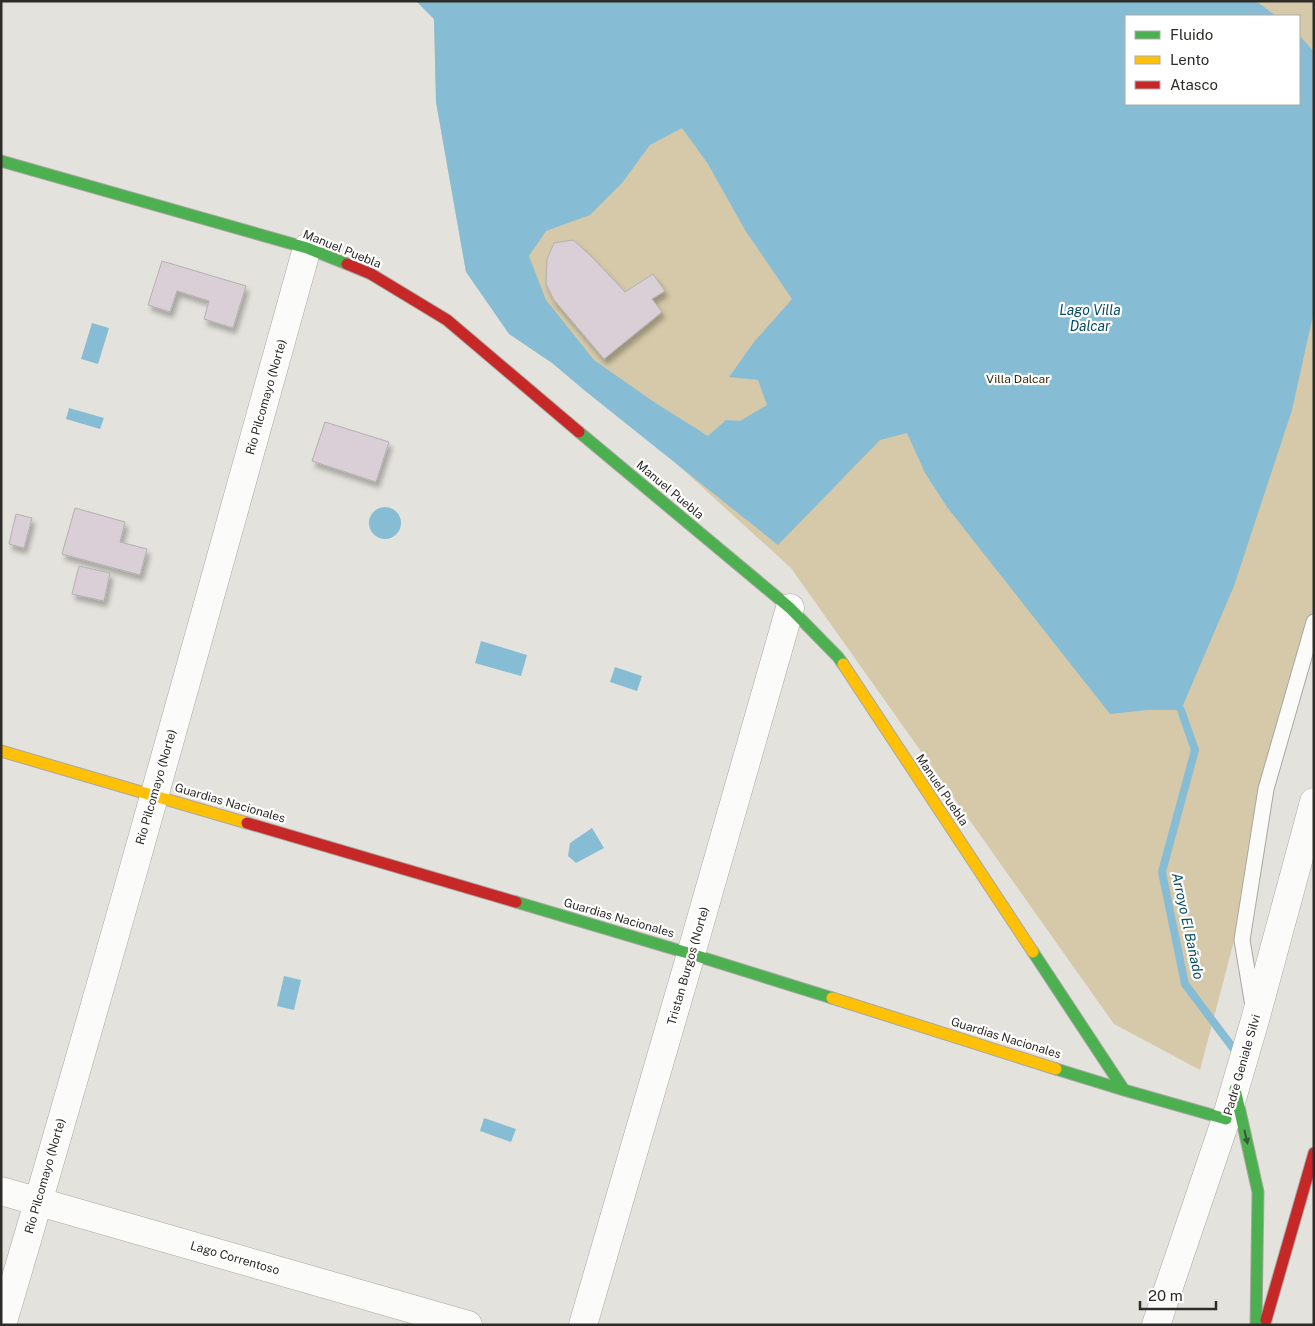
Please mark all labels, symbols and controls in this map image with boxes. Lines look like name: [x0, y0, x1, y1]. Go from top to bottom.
legend: [1125, 15, 1300, 105]
text: Fluido: [1170, 26, 1213, 43]
text: Lento: [1170, 51, 1209, 68]
text: Atasco: [1170, 76, 1218, 93]
street label: Manuel Puebla: [301, 227, 383, 271]
water label: Lago Villa Dalcar: [1059, 302, 1121, 334]
street label: Río Pilcomayo (Norte): [243, 338, 289, 456]
park label: Villa Dalcar: [986, 372, 1050, 386]
street label: Manuel Puebla: [634, 458, 706, 522]
street label: Río Pilcomayo (Norte): [133, 728, 179, 846]
street label: Manuel Puebla: [913, 752, 971, 828]
street label: Guardias Nacionales: [173, 781, 287, 825]
water label: Arroyo El Bañado: [1169, 871, 1207, 981]
street label: Guardias Nacionales: [562, 896, 676, 940]
street label: Tristan Burgos (Norte): [664, 905, 712, 1027]
street label: Padre Geniale Silvi: [1221, 1013, 1263, 1117]
street label: Guardias Nacionales: [949, 1015, 1063, 1061]
street label: Río Pilcomayo (Norte): [22, 1117, 68, 1235]
one-way arrow: [1242, 1129, 1250, 1144]
street label: Lago Correntoso: [189, 1239, 281, 1277]
scale bar: [1140, 1278, 1216, 1310]
text: 20 m: [1148, 1287, 1183, 1304]

